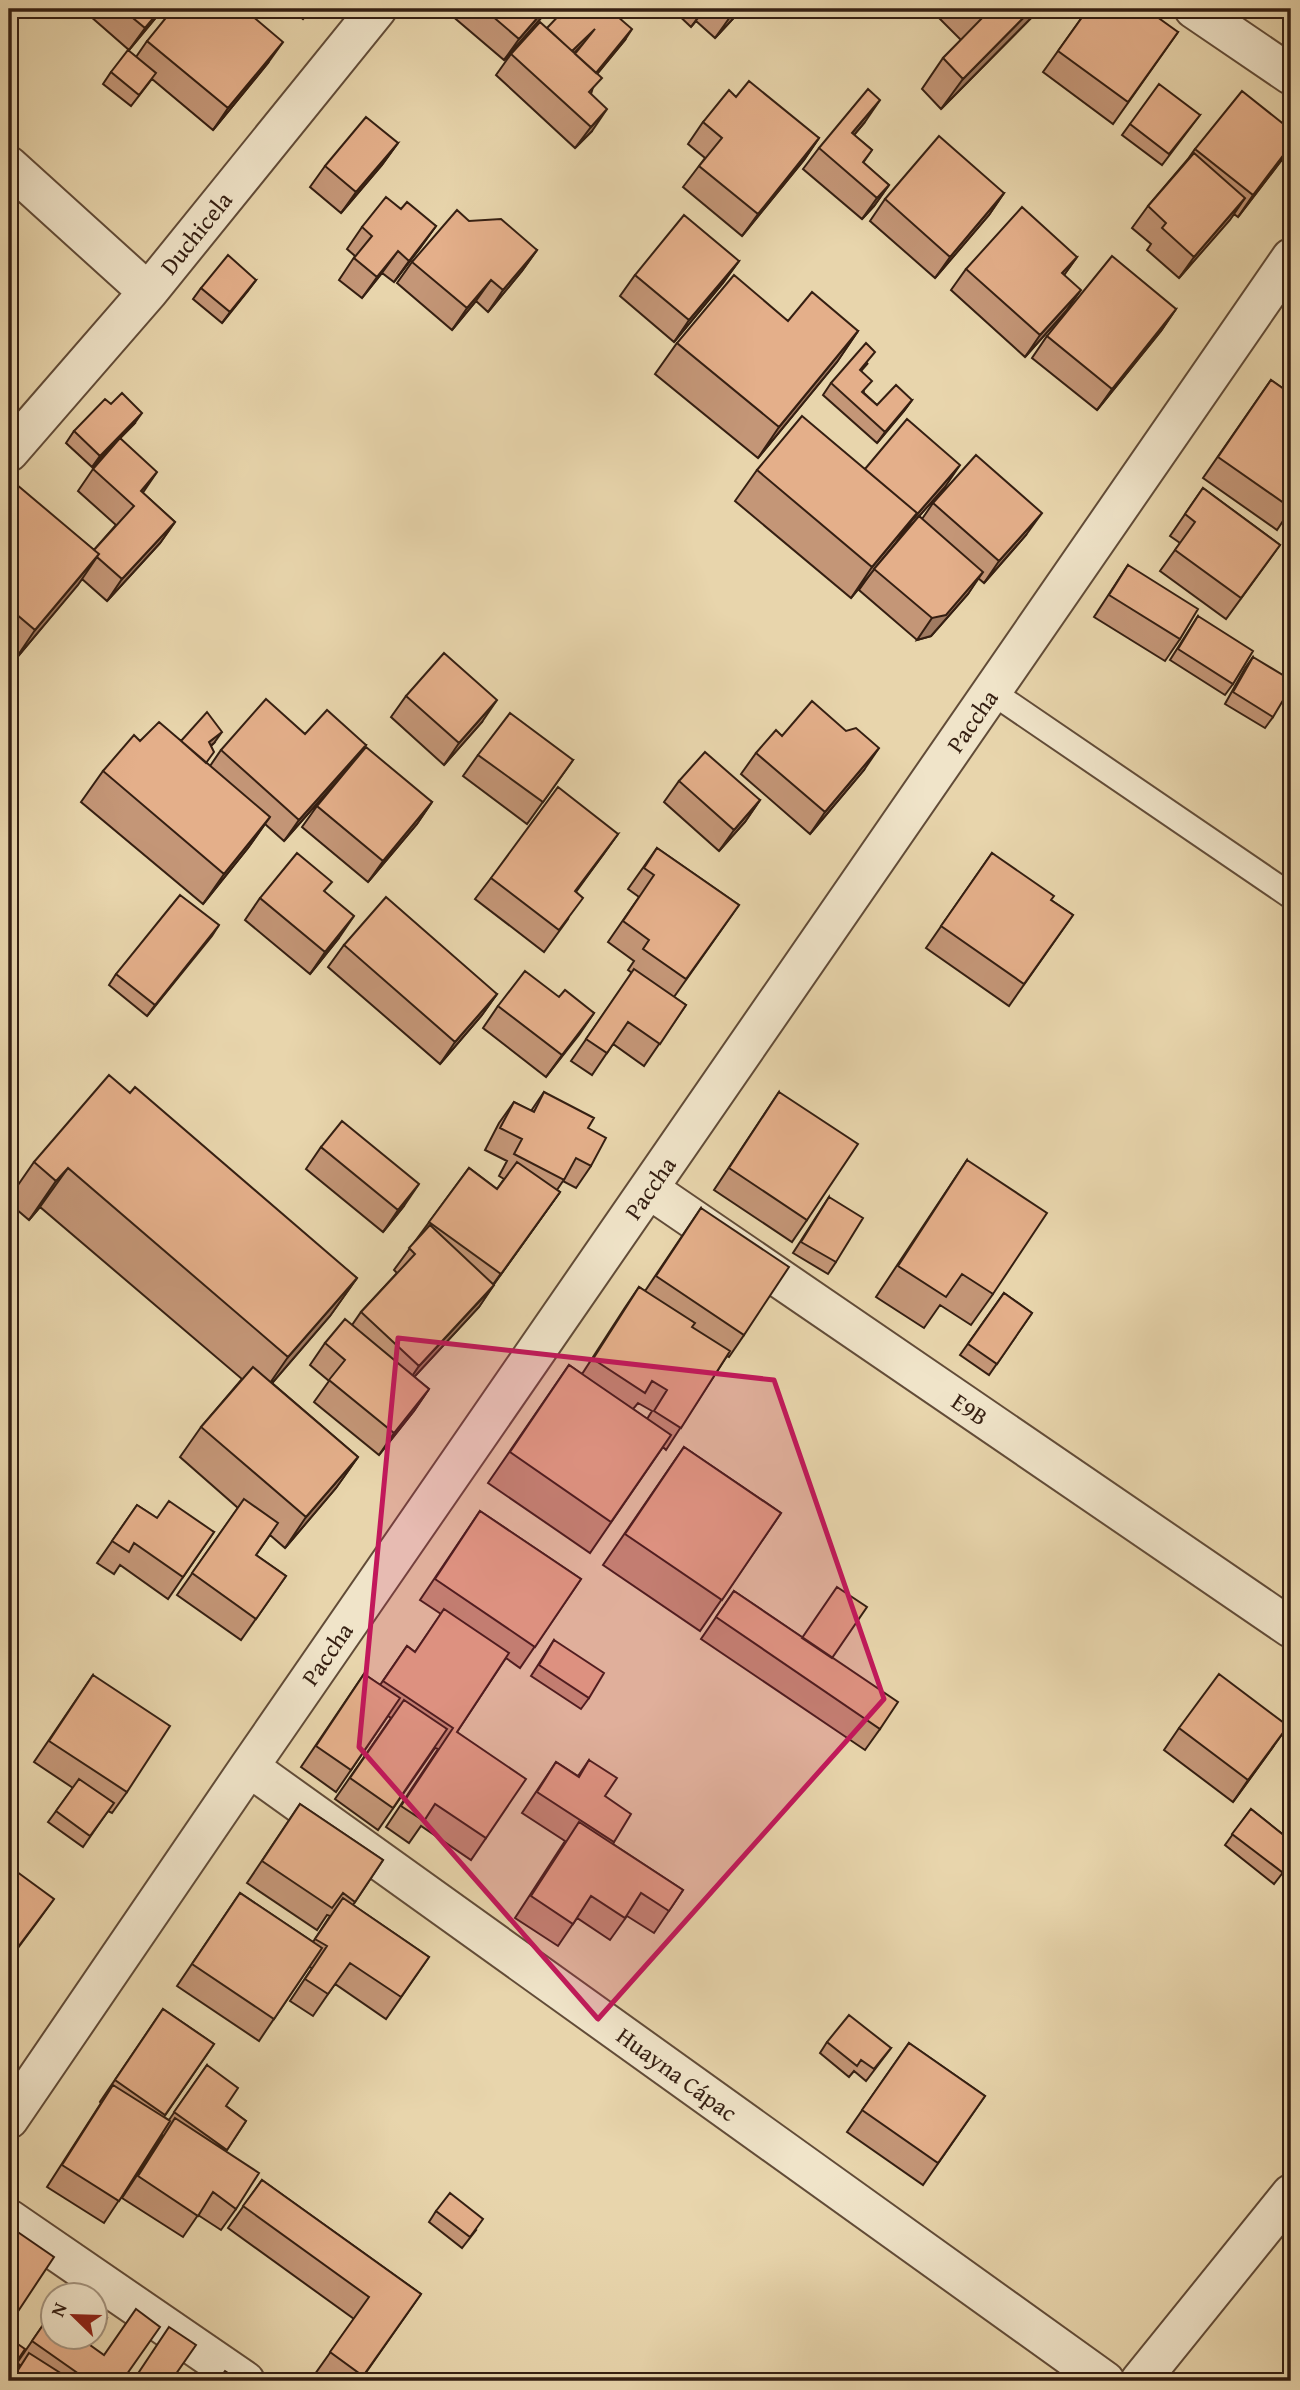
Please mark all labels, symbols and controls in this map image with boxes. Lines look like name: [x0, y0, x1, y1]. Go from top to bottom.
street label: Duchicela: [152, 183, 241, 282]
street label: Paccha: [938, 682, 1007, 760]
street label: Paccha: [616, 1149, 685, 1227]
street label: E9B: [945, 1384, 995, 1434]
street label: Paccha: [293, 1615, 362, 1693]
street label: Huayna Cápac: [609, 2018, 745, 2130]
north arrow: [38, 2282, 108, 2352]
text: N: [43, 2298, 74, 2321]

